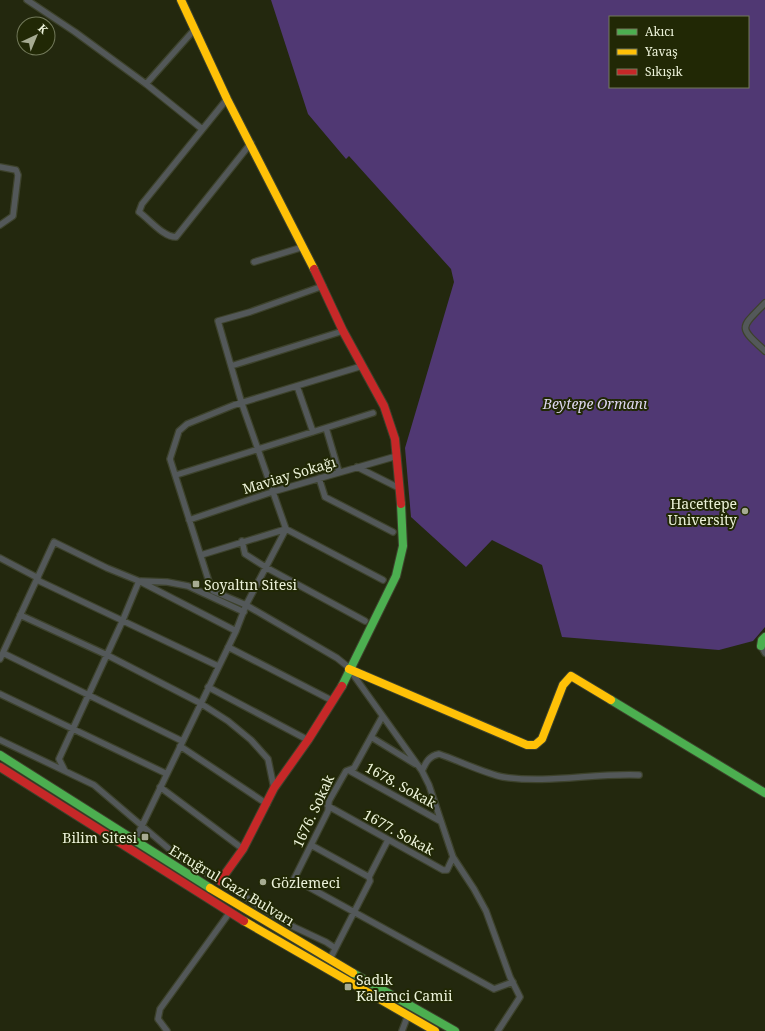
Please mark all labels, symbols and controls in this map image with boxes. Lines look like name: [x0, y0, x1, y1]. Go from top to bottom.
north arrow: [16, 16, 56, 56]
legend: [609, 16, 749, 88]
text: K: [35, 20, 52, 37]
text: Akıcı: [645, 23, 674, 40]
text: Yavaş: [644, 43, 678, 60]
text: Sıkışık: [645, 63, 683, 80]
park label: Beytepe Ormanı: [542, 394, 648, 413]
street label: Maviay Sokağı: [240, 452, 338, 498]
place label: Hacettepe University: [668, 494, 737, 529]
marker: Hacettepe University: [740, 506, 750, 516]
place label: Soyaltın Sitesi: [204, 575, 297, 594]
marker: Soyaltın Sitesi: [191, 579, 201, 589]
street label: 1678. Sokak: [362, 758, 441, 813]
street label: 1676. Sokak: [288, 771, 339, 851]
street label: 1677. Sokak: [360, 805, 439, 860]
place label: Bilim Sitesi: [62, 828, 138, 847]
marker: Bilim Sitesi: [140, 832, 150, 842]
street label: Ertuğrul Gazi Bulvarı: [166, 840, 299, 930]
place label: Gözlemeci: [271, 873, 341, 892]
marker: Gözlemeci: [258, 877, 268, 887]
place label: Sadık Kalemci Camii: [356, 970, 453, 1005]
marker: Sadık Kalemci Camii: [343, 982, 353, 992]

